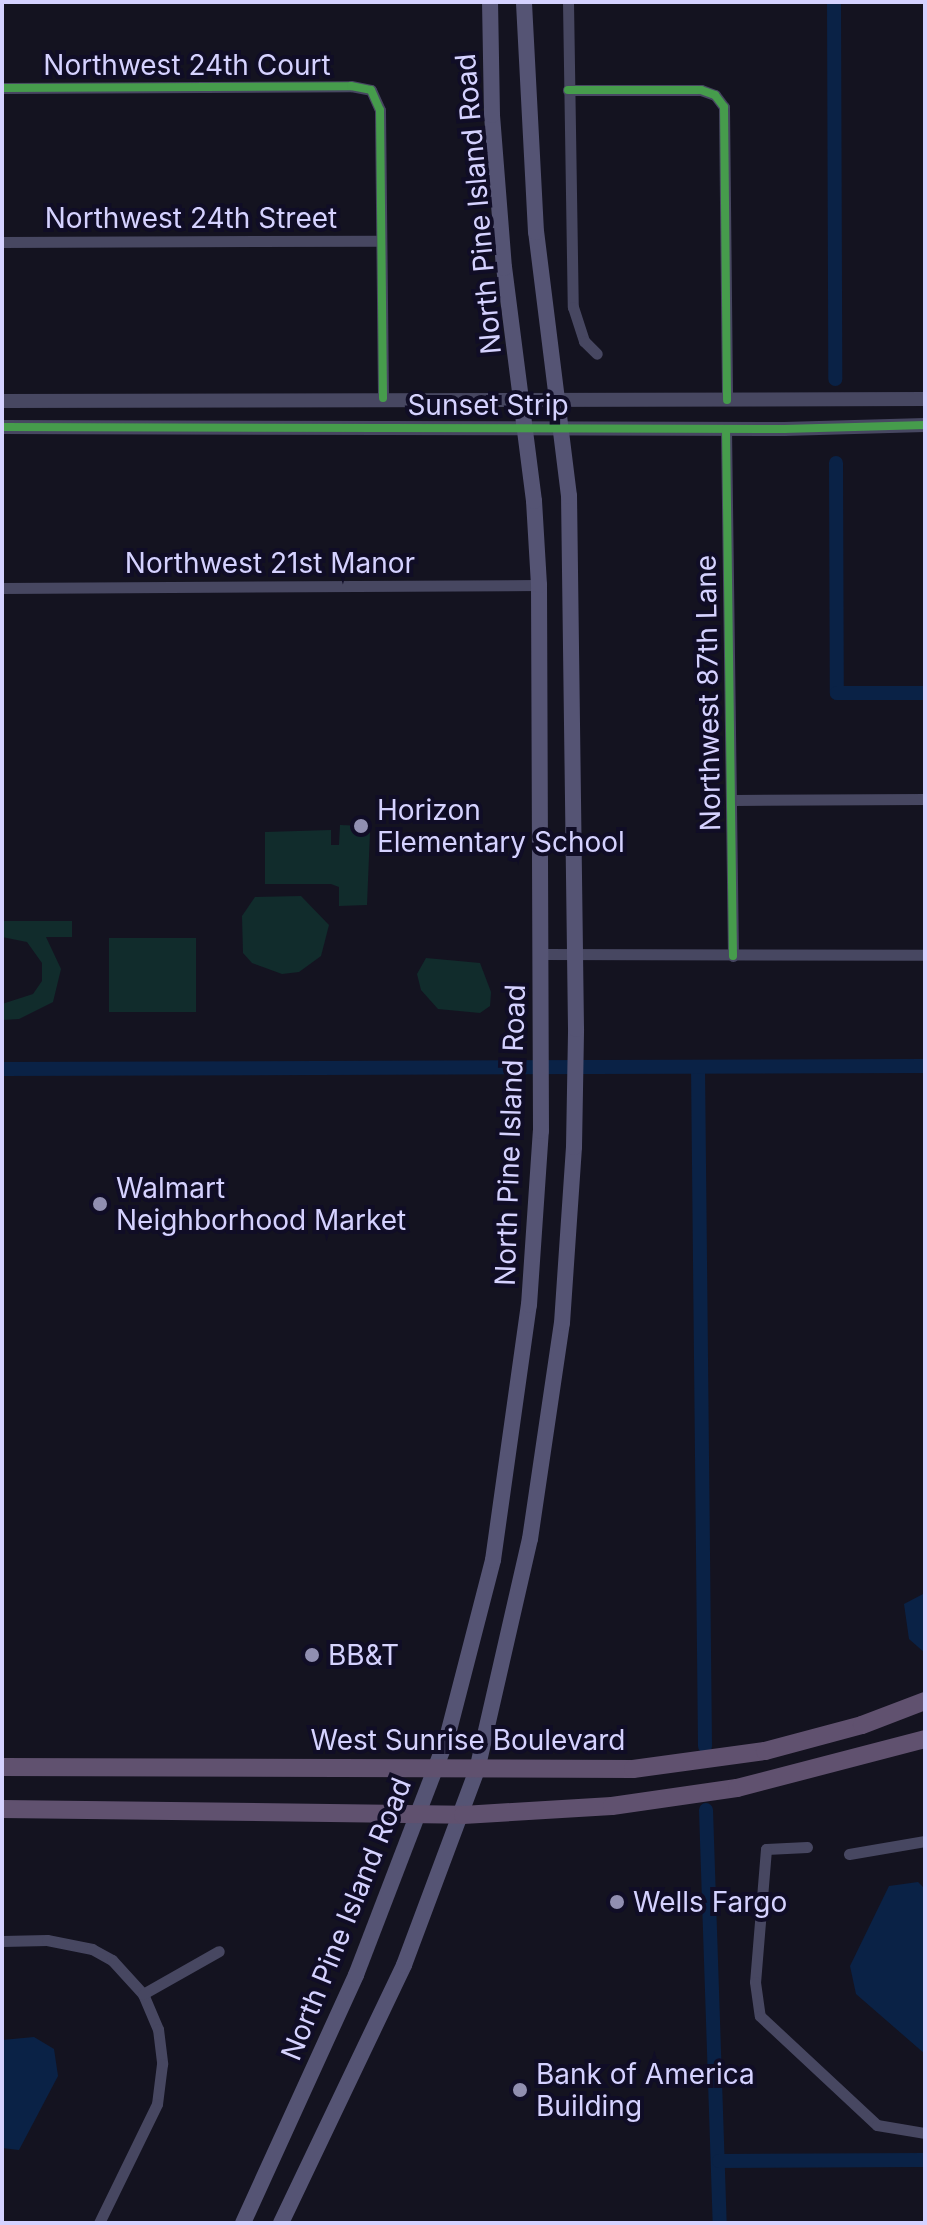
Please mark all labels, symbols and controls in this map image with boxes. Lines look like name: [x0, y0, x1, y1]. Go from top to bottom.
street label: Northwest 24th Court: [43, 48, 331, 82]
street label: North Pine Island Road: [448, 52, 508, 356]
street label: Northwest 24th Street: [45, 201, 337, 235]
street label: Sunset Strip: [407, 388, 569, 422]
street label: Northwest 21st Manor: [125, 546, 415, 580]
street label: Northwest 87th Lane: [689, 555, 727, 831]
place label: Horizon Elementary School: [377, 793, 625, 859]
marker: Horizon Elementary School: [352, 817, 370, 835]
street label: North Pine Island Road: [488, 984, 532, 1286]
place label: Walmart Neighborhood Market: [116, 1171, 406, 1237]
marker: Walmart Neighborhood Market: [91, 1195, 109, 1213]
place label: BB&T: [328, 1638, 399, 1672]
marker: BB&T: [303, 1646, 321, 1664]
street label: West Sunrise Boulevard: [311, 1723, 625, 1757]
street label: North Pine Island Road: [274, 1773, 418, 2065]
place label: Wells Fargo: [633, 1885, 787, 1919]
marker: Wells Fargo: [608, 1893, 626, 1911]
place label: Bank of America Building: [536, 2057, 755, 2123]
marker: Bank of America Building: [511, 2081, 529, 2099]

